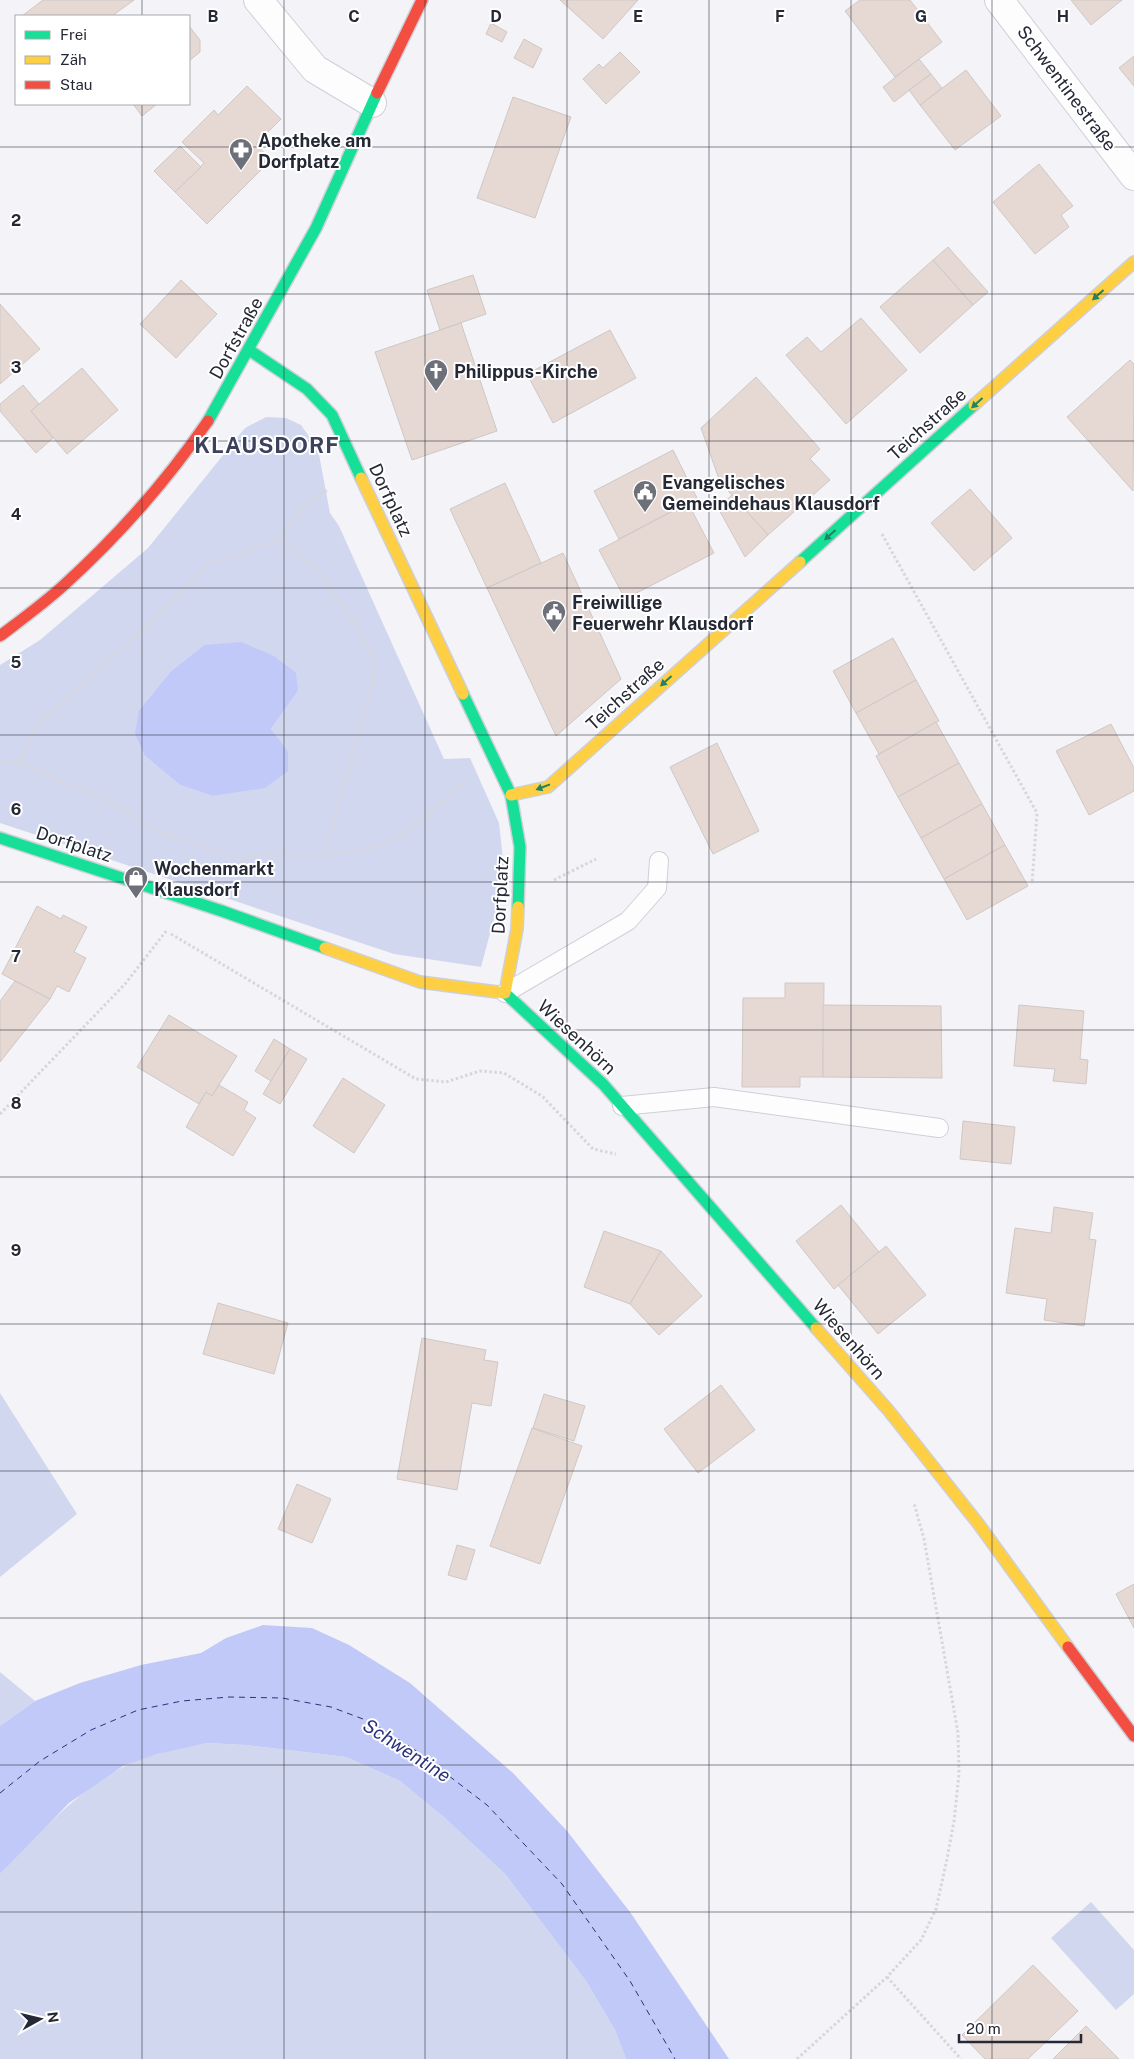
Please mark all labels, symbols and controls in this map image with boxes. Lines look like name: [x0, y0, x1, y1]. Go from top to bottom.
text: B: [208, 7, 219, 26]
text: C: [348, 7, 360, 26]
text: D: [490, 7, 502, 26]
text: E: [633, 7, 643, 26]
text: F: [775, 7, 785, 26]
text: G: [915, 7, 927, 26]
text: H: [1057, 7, 1069, 26]
legend: [15, 15, 190, 105]
street label: Schwentinestraße: [1013, 21, 1121, 155]
text: Frei: [60, 26, 87, 43]
text: Zäh: [60, 51, 87, 68]
text: Stau: [60, 76, 93, 93]
place label: Apotheke am Dorfplatz: [258, 130, 371, 172]
pharmacy icon: Apotheke am Dorfplatz: [228, 137, 254, 171]
text: 2: [11, 211, 21, 230]
one-way arrow: [1091, 289, 1104, 300]
street label: Dorfstraße: [205, 293, 267, 383]
text: 3: [11, 358, 21, 377]
church icon: Philippus-Kirche: [423, 358, 449, 392]
place label: Philippus-Kirche: [454, 361, 598, 382]
street label: Teichstraße: [884, 384, 970, 464]
one-way arrow: [971, 397, 983, 409]
district label: KLAUSDORF: [194, 432, 340, 458]
street label: Dorfplatz: [365, 460, 417, 540]
place label: Evangelisches Gemeindehaus Klausdorf: [662, 472, 880, 514]
public building icon: Evangelisches Gemeindehaus Klausdorf: [632, 479, 658, 513]
text: 4: [11, 505, 22, 524]
one-way arrow: [824, 529, 836, 541]
place label: Freiwillige Feuerwehr Klausdorf: [572, 592, 753, 634]
public building icon: Freiwillige Feuerwehr Klausdorf: [541, 599, 567, 633]
text: 5: [11, 653, 22, 672]
street label: Teichstraße: [582, 654, 668, 734]
one-way arrow: [660, 675, 672, 687]
one-way arrow: [535, 783, 550, 791]
text: 6: [11, 800, 21, 819]
street label: Dorfplatz: [34, 822, 114, 866]
street label: Dorfplatz: [487, 855, 513, 935]
place label: Wochenmarkt Klausdorf: [154, 858, 274, 900]
shop icon: Wochenmarkt Klausdorf: [123, 865, 149, 899]
text: 7: [11, 947, 21, 966]
street label: Wiesenhörn: [533, 995, 621, 1079]
text: 8: [11, 1094, 22, 1113]
text: 9: [11, 1241, 21, 1260]
street label: Wiesenhörn: [808, 1295, 890, 1383]
water label: Schwentine: [359, 1714, 455, 1786]
north arrow: [15, 1994, 65, 2044]
text: N: [44, 2011, 62, 2024]
scale bar: [959, 2012, 1082, 2044]
text: 20 m: [966, 2020, 1001, 2037]

